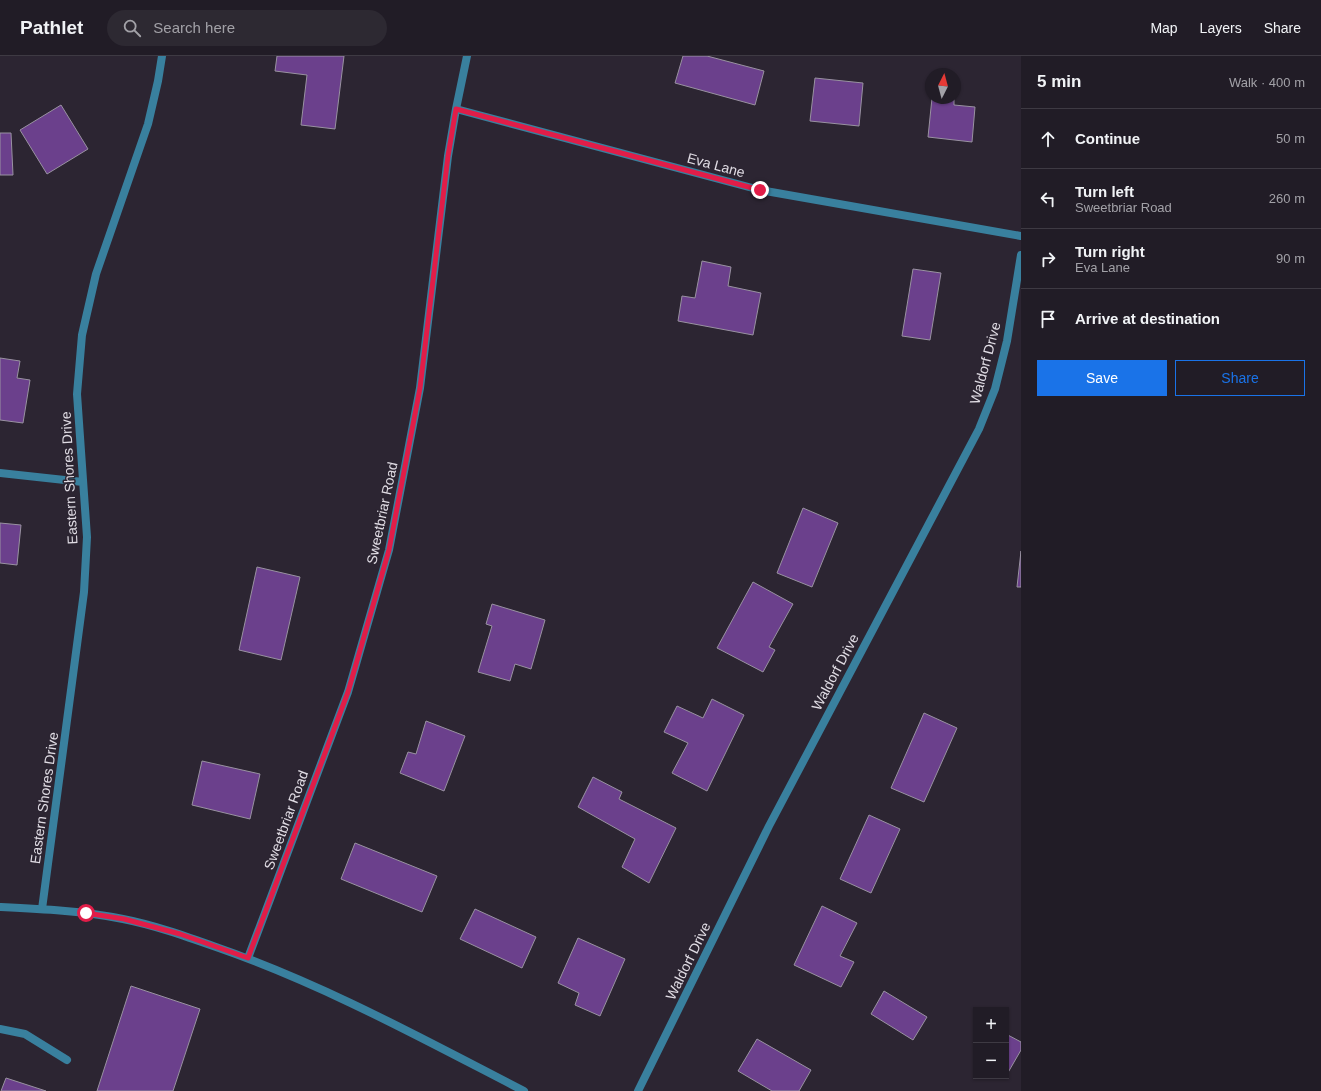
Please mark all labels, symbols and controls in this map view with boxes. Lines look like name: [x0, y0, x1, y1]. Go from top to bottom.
search box: [107, 10, 387, 46]
text: Pathlet: [20, 17, 83, 38]
icon: search: [121, 17, 143, 39]
text: Search here: [153, 19, 235, 36]
text: Map: [1150, 20, 1178, 36]
text: Layers: [1200, 20, 1242, 36]
text: Share: [1264, 20, 1301, 36]
north arrow: [925, 68, 961, 104]
text: 5 min: [1037, 72, 1081, 91]
text: Walk · 400 m: [1229, 75, 1305, 90]
icon: ahead: [1037, 128, 1059, 150]
text: Continue: [1075, 130, 1140, 147]
text: 50 m: [1276, 131, 1305, 146]
street label: Eva Lane: [685, 150, 747, 180]
route end: [751, 181, 769, 199]
text: Turn left: [1075, 183, 1134, 200]
icon: left: [1037, 188, 1059, 210]
text: 260 m: [1269, 191, 1305, 206]
text: Sweetbriar Road: [1075, 200, 1172, 215]
text: Turn right: [1075, 243, 1145, 260]
icon: right: [1037, 248, 1059, 270]
text: 90 m: [1276, 251, 1305, 266]
text: Eva Lane: [1075, 260, 1130, 275]
icon: arrive: [1037, 308, 1059, 330]
text: Arrive at destination: [1075, 310, 1220, 327]
street label: Waldorf Drive: [966, 320, 1004, 406]
button: Save: [1037, 360, 1167, 396]
button: Share: [1175, 360, 1305, 396]
street label: Eastern Shores Drive: [58, 411, 80, 545]
street label: Sweetbriar Road: [363, 460, 401, 566]
street label: Waldorf Drive: [808, 631, 862, 713]
street label: Eastern Shores Drive: [27, 731, 61, 865]
street label: Sweetbriar Road: [261, 768, 311, 872]
route start: [77, 904, 95, 922]
street label: Waldorf Drive: [662, 919, 714, 1002]
map controls: [973, 1007, 1009, 1079]
button: +: [973, 1007, 1009, 1043]
button: −: [973, 1043, 1009, 1079]

